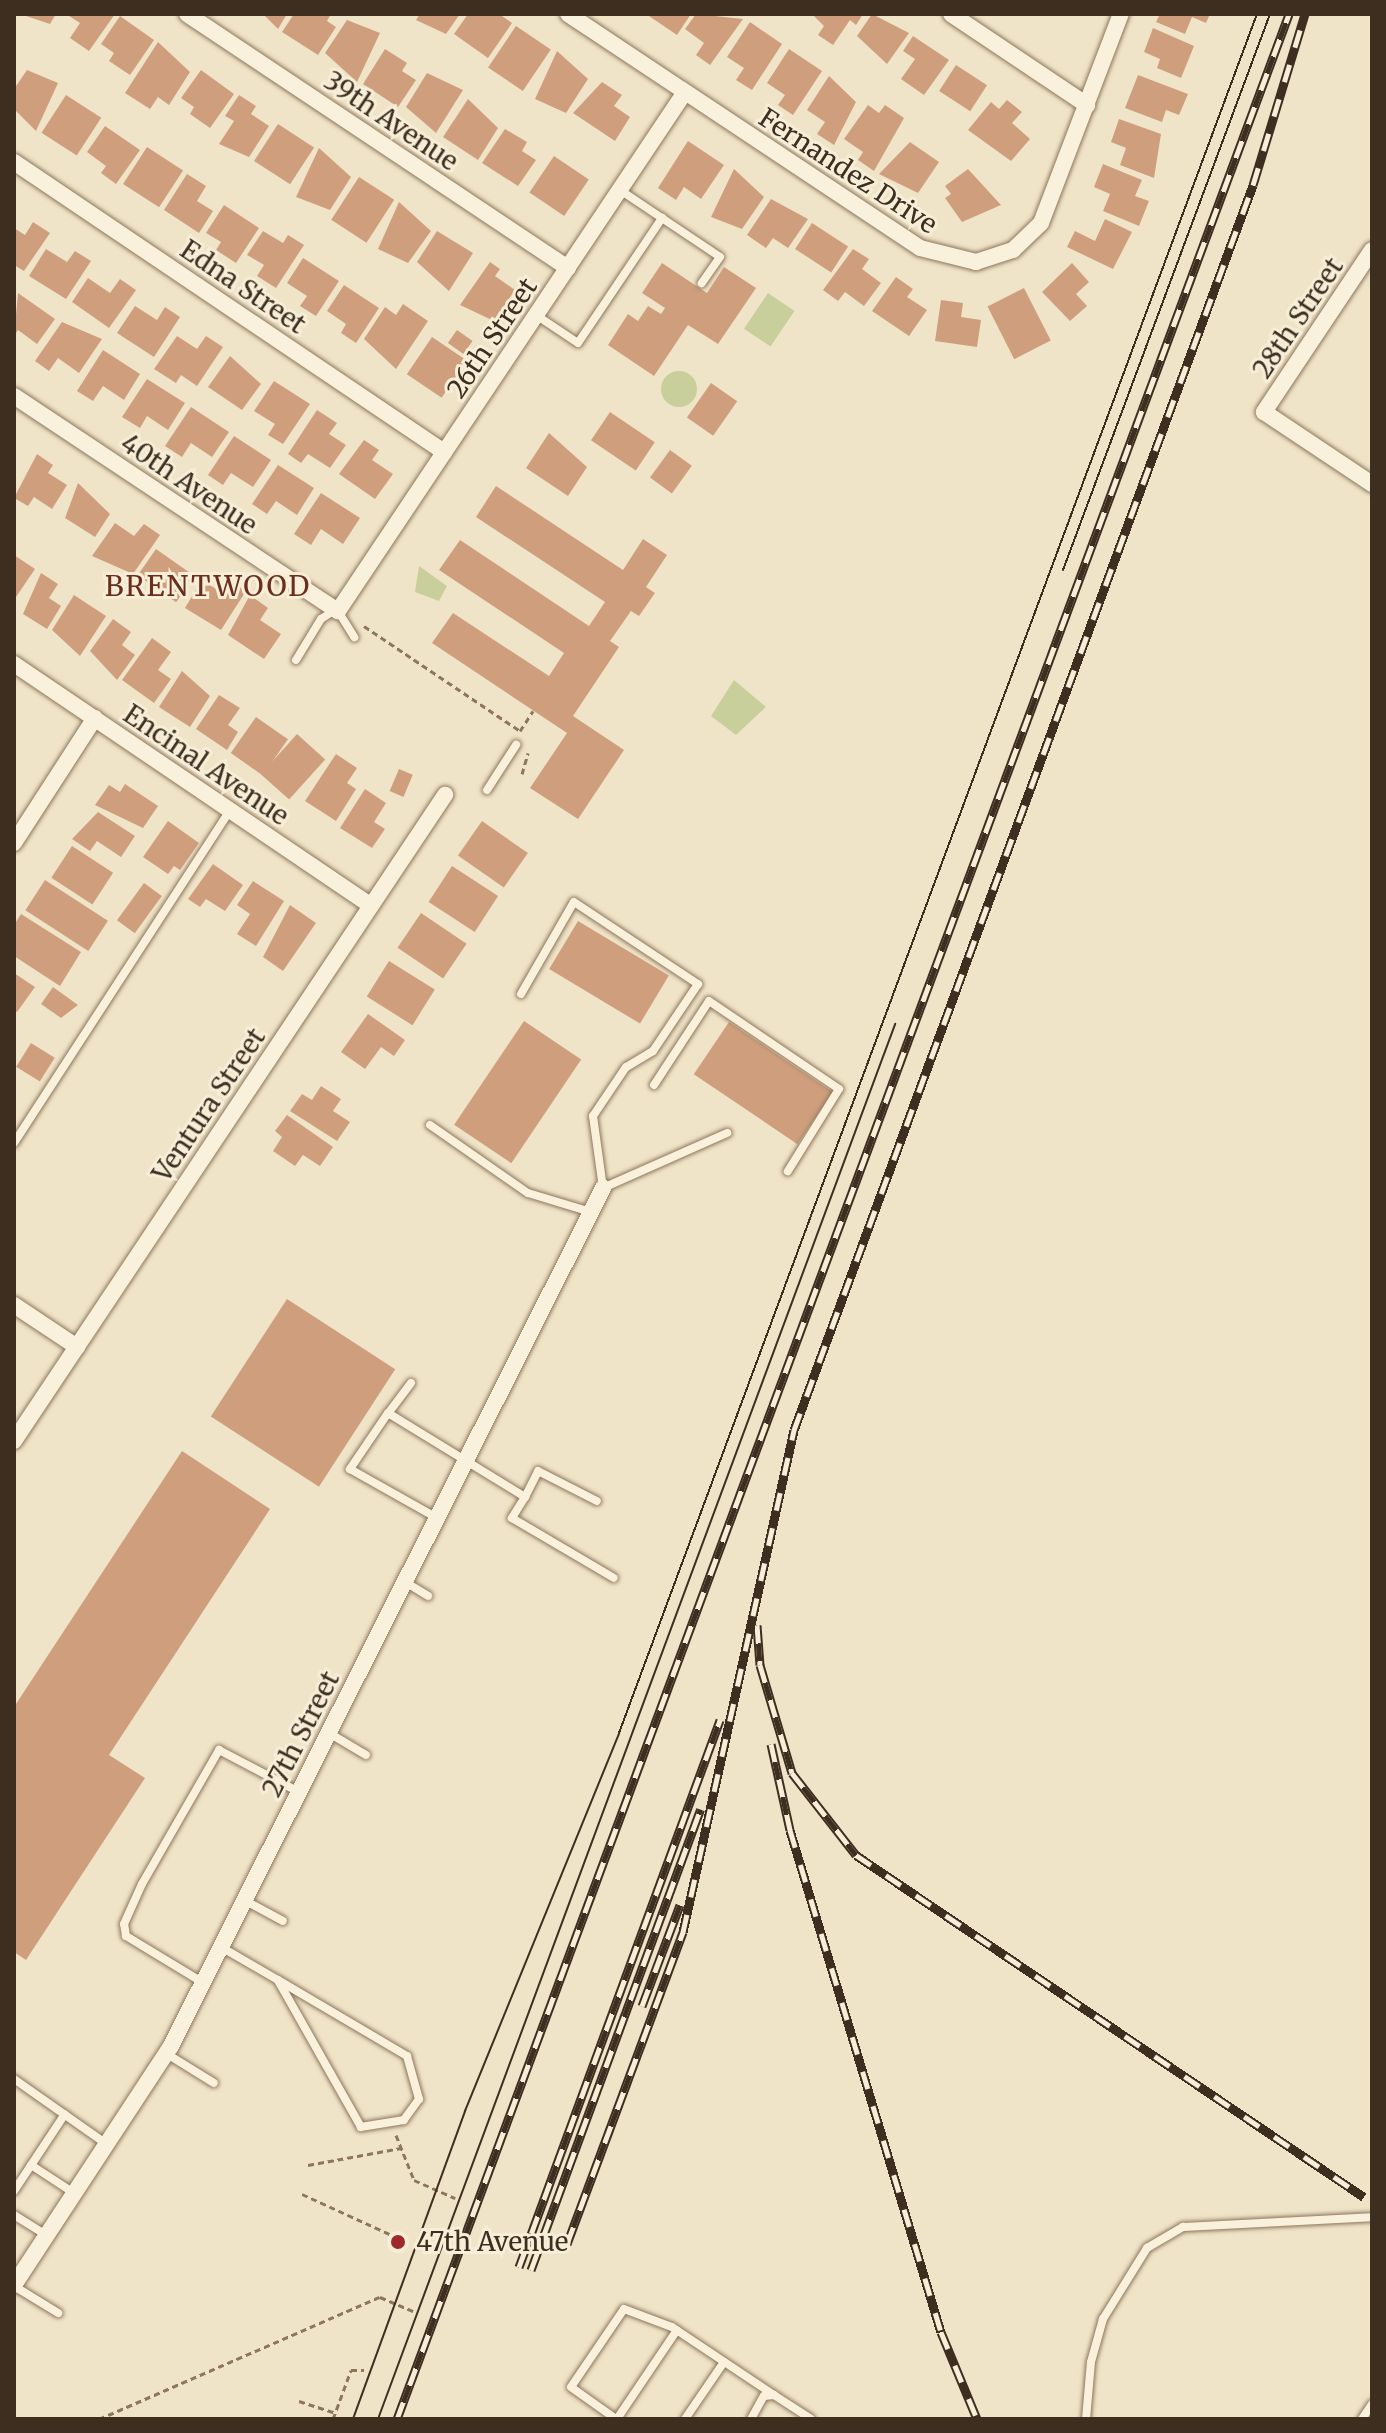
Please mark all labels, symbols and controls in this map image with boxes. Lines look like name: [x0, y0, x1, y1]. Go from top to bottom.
street label: 39th Avenue: [318, 65, 464, 177]
street label: Fernandez Drive: [753, 102, 943, 240]
street label: Edna Street: [174, 234, 312, 340]
street label: 28th Street: [1246, 252, 1350, 384]
street label: 26th Street: [440, 272, 544, 404]
street label: 40th Avenue: [115, 427, 263, 541]
district label: BRENTWOOD: [105, 569, 311, 603]
street label: Encinal Avenue: [118, 698, 294, 832]
street label: Ventura Street: [146, 1022, 272, 1188]
street label: 27th Street: [256, 1666, 346, 1802]
place label: 47th Avenue: [416, 2226, 568, 2258]
marker: 47th Avenue: [387, 2231, 409, 2253]

